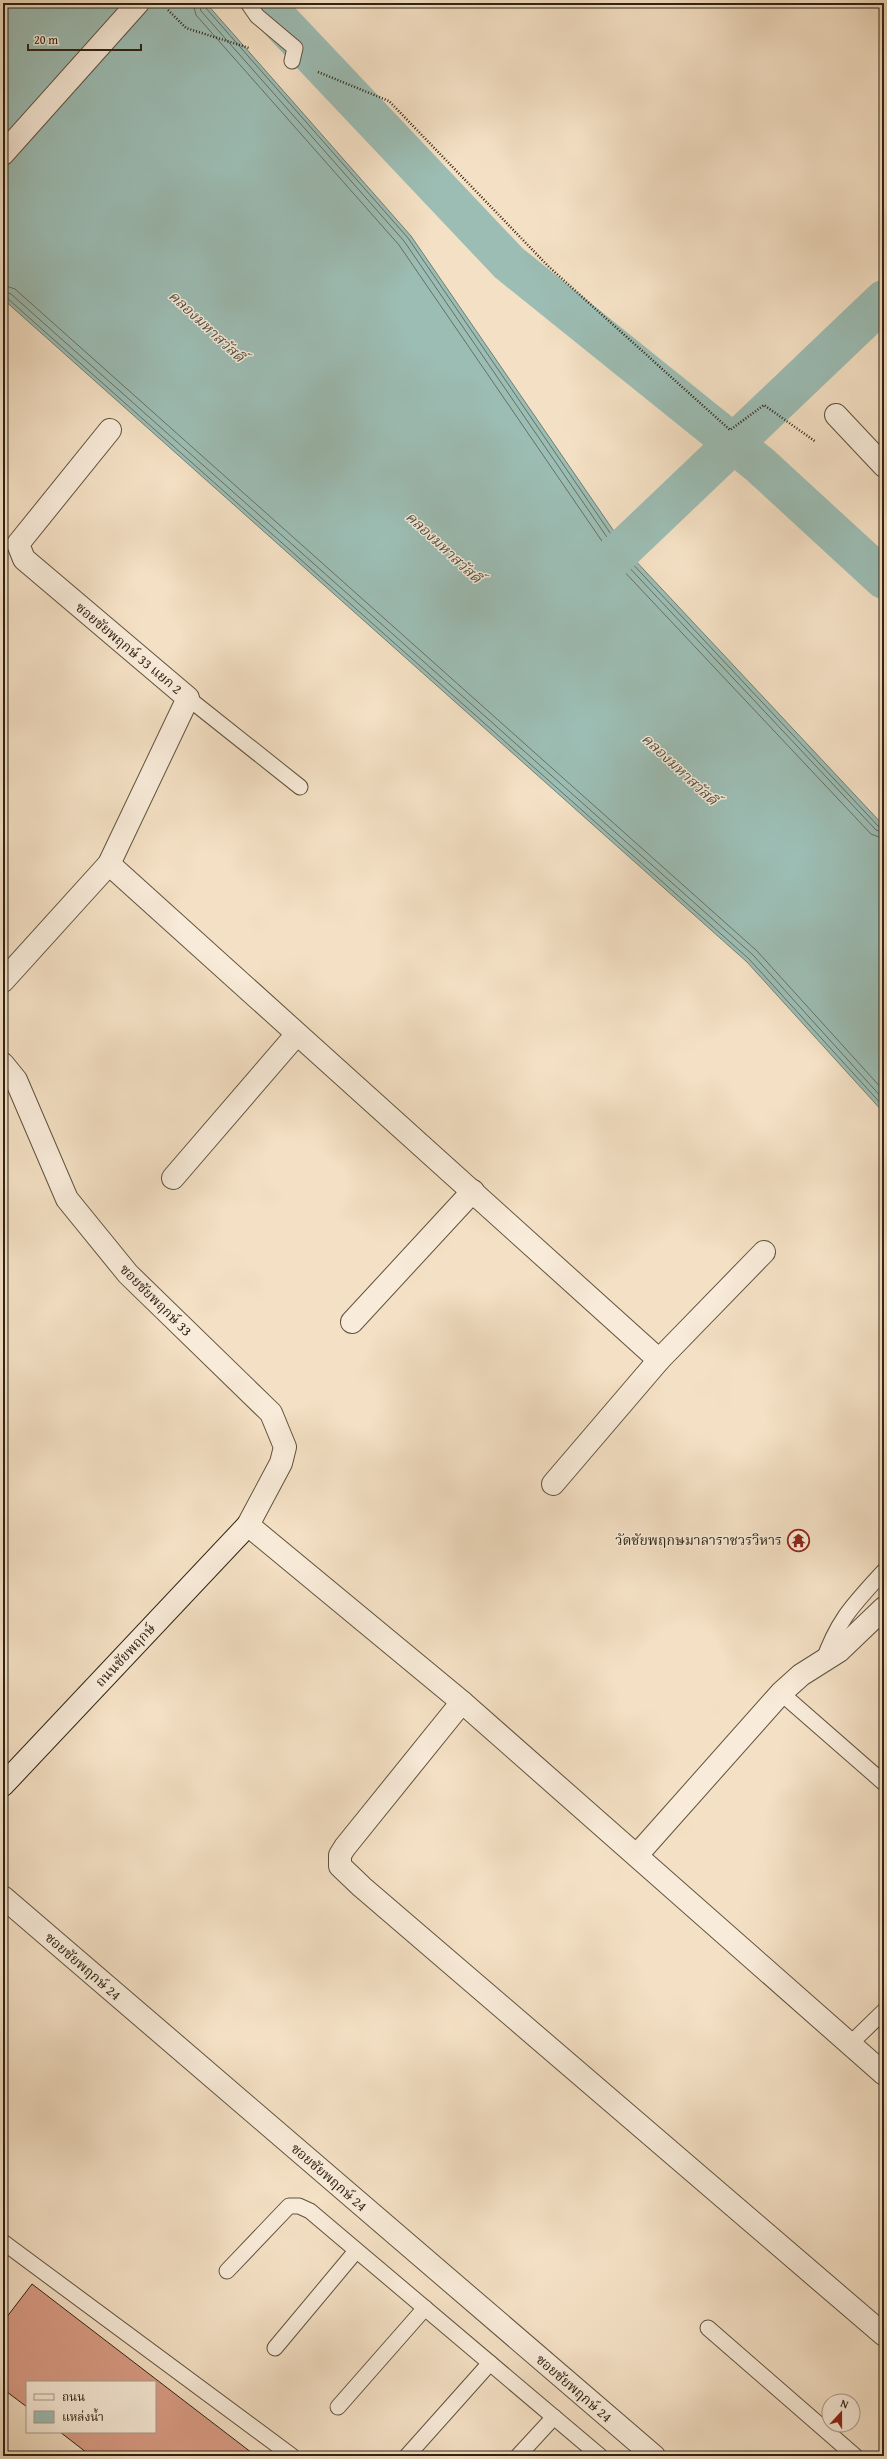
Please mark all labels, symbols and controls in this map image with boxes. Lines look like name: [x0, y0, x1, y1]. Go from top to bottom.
scale bar: [28, 26, 141, 52]
text: 20 m: [34, 31, 58, 48]
water label: คลองมหาสวัสดิ์: [164, 285, 253, 370]
water label: คลองมหาสวัสดิ์: [401, 506, 490, 591]
street label: ซอยชัยพฤกษ์ 33 แยก 2: [71, 597, 187, 699]
water label: คลองมหาสวัสดิ์: [637, 728, 726, 813]
street label: ซอยชัยพฤกษ์ 33: [115, 1259, 197, 1341]
temple icon: วัดชัยพฤกษมาลาราชวรวิหาร: [785, 1527, 811, 1553]
place label: วัดชัยพฤกษมาลาราชวรวิหาร: [615, 1530, 782, 1550]
street label: ถนนชัยพฤกษ์: [90, 1619, 160, 1691]
street label: ซอยชัยพฤกษ์ 24: [41, 1927, 126, 2005]
street label: ซอยชัยพฤกษ์ 24: [287, 2138, 372, 2216]
street label: ซอยชัยพฤกษ์ 24: [532, 2349, 617, 2427]
legend: [26, 2381, 156, 2433]
text: ถนน: [62, 2388, 85, 2405]
north arrow: [821, 2393, 861, 2433]
text: N: [838, 2395, 851, 2413]
text: แหล่งน้ำ: [62, 2408, 104, 2425]

